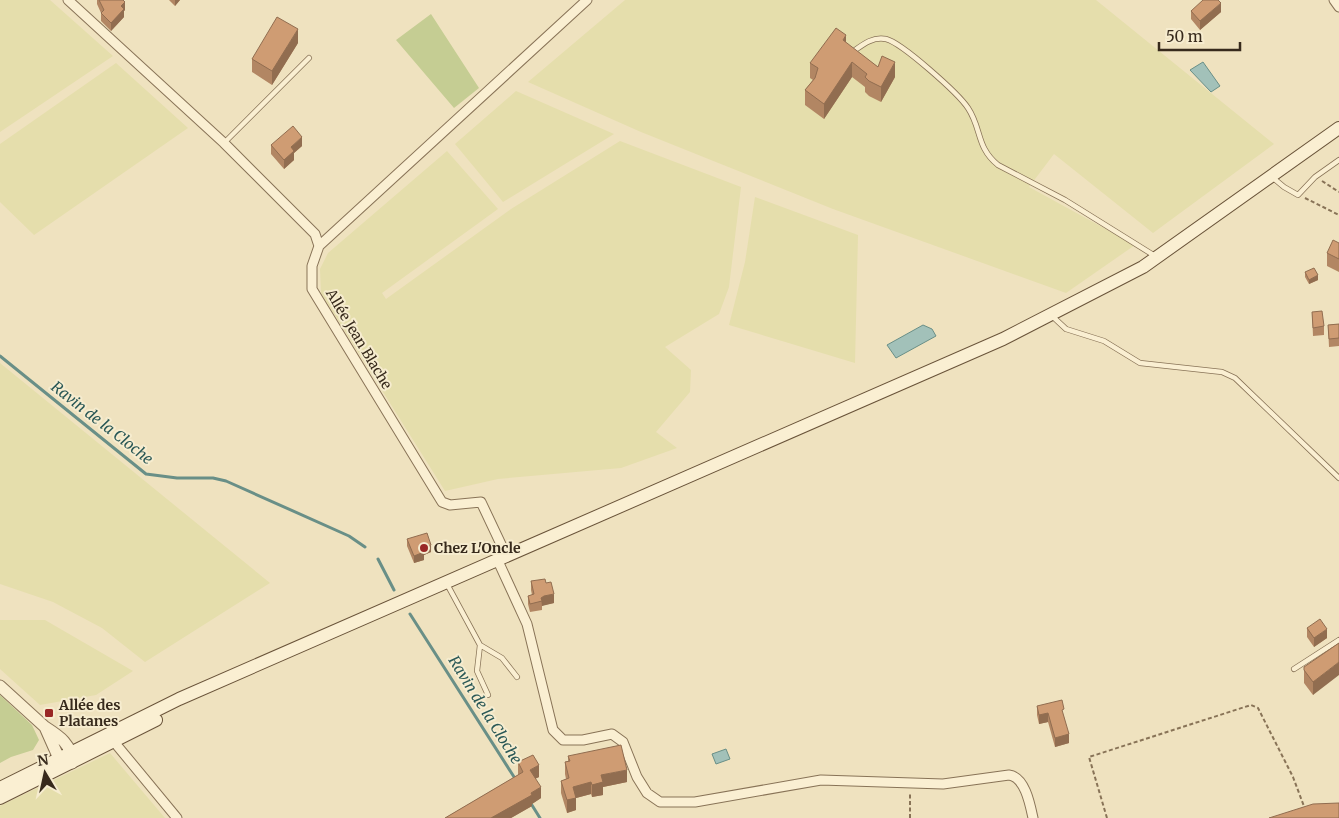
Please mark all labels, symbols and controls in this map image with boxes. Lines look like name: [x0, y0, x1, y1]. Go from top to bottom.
scale bar: [1159, 20, 1240, 52]
text: 50 m: [1166, 27, 1203, 46]
street label: Allée Jean Blache: [321, 285, 396, 392]
water label: Ravin de la Cloche: [48, 377, 157, 469]
place label: Chez L'Oncle: [434, 539, 521, 557]
marker: Chez L'Oncle: [418, 542, 430, 554]
water label: Ravin de la Cloche: [444, 652, 527, 768]
place label: Allée des Platanes: [58, 696, 120, 730]
marker: Allée des Platanes: [43, 707, 55, 719]
north arrow: [20, 748, 70, 798]
text: N: [36, 750, 50, 770]

